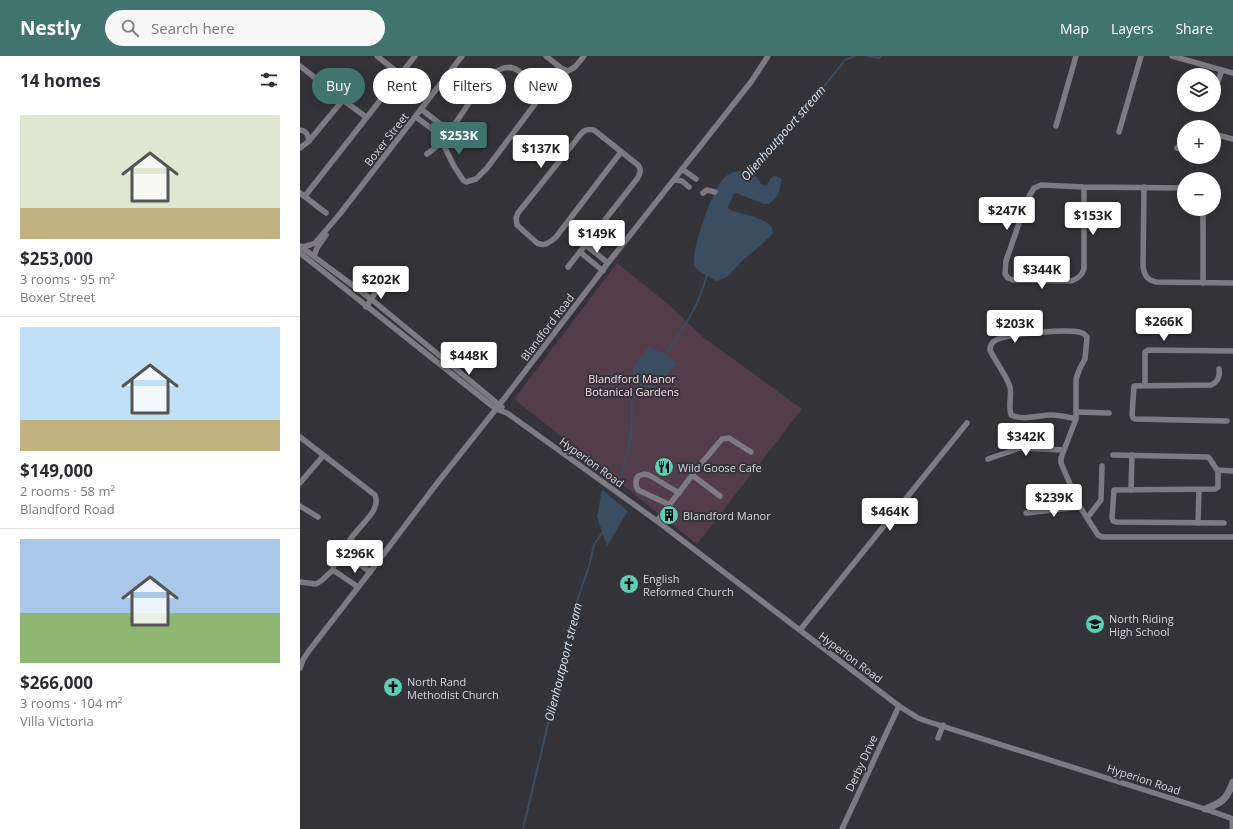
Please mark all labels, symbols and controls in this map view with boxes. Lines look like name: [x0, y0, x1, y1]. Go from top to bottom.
search box: [105, 10, 385, 46]
text: Nestly: [20, 15, 81, 41]
icon: search: [119, 17, 141, 39]
text: Search here: [151, 18, 235, 38]
text: Map: [1060, 19, 1089, 38]
text: Layers: [1111, 19, 1153, 38]
text: Share: [1175, 19, 1213, 38]
chip: Buy: [312, 68, 365, 104]
chip: Rent: [373, 68, 431, 104]
chip: Filters: [439, 68, 506, 104]
chip: New: [514, 68, 572, 104]
map controls: [1177, 68, 1221, 216]
button: layers: [1177, 68, 1221, 112]
text: 14 homes: [20, 69, 101, 92]
icon: filters: [258, 69, 280, 91]
water label: Olienhoutpoort stream: [737, 82, 829, 184]
street label: Boxer Street: [360, 109, 412, 169]
button: +: [1177, 120, 1221, 164]
pin: $253K: [431, 122, 487, 156]
text: $253K: [440, 126, 478, 144]
pin: $137K: [513, 135, 569, 169]
text: $137K: [522, 139, 560, 157]
icon: home: [114, 141, 186, 213]
button: −: [1177, 172, 1221, 216]
pin: $247K: [979, 197, 1035, 231]
text: $247K: [988, 201, 1026, 219]
pin: $153K: [1065, 202, 1121, 236]
text: $153K: [1074, 206, 1112, 224]
pin: $149K: [569, 220, 625, 254]
text: $149K: [578, 224, 616, 242]
text: $253,000: [20, 247, 93, 270]
pin: $344K: [1014, 256, 1070, 290]
text: $344K: [1023, 260, 1061, 278]
pin: $202K: [353, 266, 409, 300]
text: 3 rooms · 95 m²: [20, 270, 115, 288]
text: $202K: [362, 270, 400, 288]
text: Boxer Street: [20, 288, 95, 306]
street label: Blandford Road: [517, 290, 577, 364]
pin: $266K: [1136, 308, 1192, 342]
pin: $203K: [987, 310, 1043, 344]
text: $266K: [1145, 312, 1183, 330]
text: $203K: [996, 314, 1034, 332]
pin: $448K: [441, 342, 497, 376]
text: $448K: [450, 346, 488, 364]
icon: home: [114, 353, 186, 425]
park label: Blandford Manor Botanical Gardens: [585, 371, 679, 399]
pin: $342K: [998, 423, 1054, 457]
text: $342K: [1007, 427, 1045, 445]
street label: Hyperion Road: [557, 434, 627, 490]
restaurant icon: Wild Goose Cafe: [653, 456, 675, 478]
text: $149,000: [20, 459, 93, 482]
place label: Wild Goose Cafe: [678, 460, 762, 475]
text: 2 rooms · 58 m²: [20, 482, 115, 500]
pin: $239K: [1026, 484, 1082, 518]
text: $239K: [1035, 488, 1073, 506]
pin: $464K: [862, 498, 918, 532]
text: Blandford Road: [20, 500, 115, 518]
text: $464K: [871, 502, 909, 520]
building icon: Blandford Manor: [658, 504, 680, 526]
place label: Blandford Manor: [683, 508, 771, 523]
pin: $296K: [327, 540, 383, 574]
text: $296K: [336, 544, 374, 562]
icon: home: [114, 565, 186, 637]
place label: English Reformed Church: [643, 571, 734, 599]
church icon: English Reformed Church: [618, 573, 640, 595]
water label: Olienhoutpoort stream: [540, 601, 586, 723]
place label: North Riding High School: [1109, 611, 1174, 639]
school or university icon: North Riding High School: [1084, 613, 1106, 635]
street label: Hyperion Road: [816, 628, 886, 686]
text: $266,000: [20, 671, 93, 694]
place label: North Rand Methodist Church: [407, 674, 499, 702]
church icon: North Rand Methodist Church: [382, 676, 404, 698]
text: 3 rooms · 104 m²: [20, 694, 122, 712]
text: Villa Victoria: [20, 712, 94, 730]
street label: Derby Drive: [841, 732, 881, 794]
street label: Hyperion Road: [1105, 760, 1183, 798]

